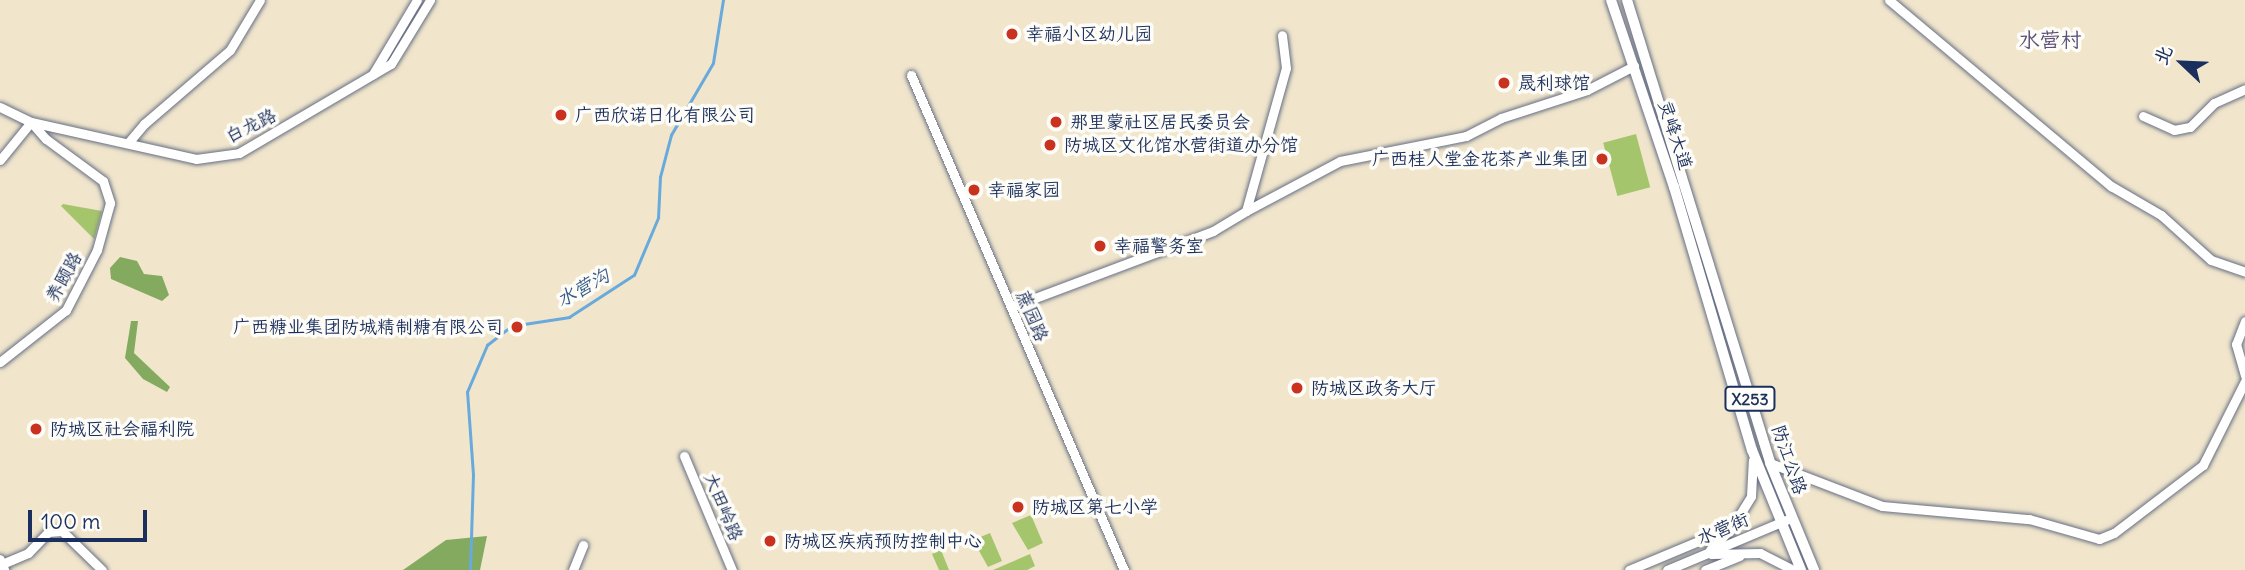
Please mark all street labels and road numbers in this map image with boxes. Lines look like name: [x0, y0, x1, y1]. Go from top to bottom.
street label: 灵峰大道: [1654, 97, 1696, 173]
street label: 白龙路: [222, 104, 280, 148]
street label: 养颐路: [41, 248, 87, 306]
street label: 蔗园路: [1012, 287, 1052, 345]
road number: X253: [1724, 386, 1776, 412]
street label: 防江公路: [1767, 422, 1811, 498]
street label: 大田岭路: [699, 470, 747, 544]
street label: 水营街: [1694, 509, 1752, 549]

